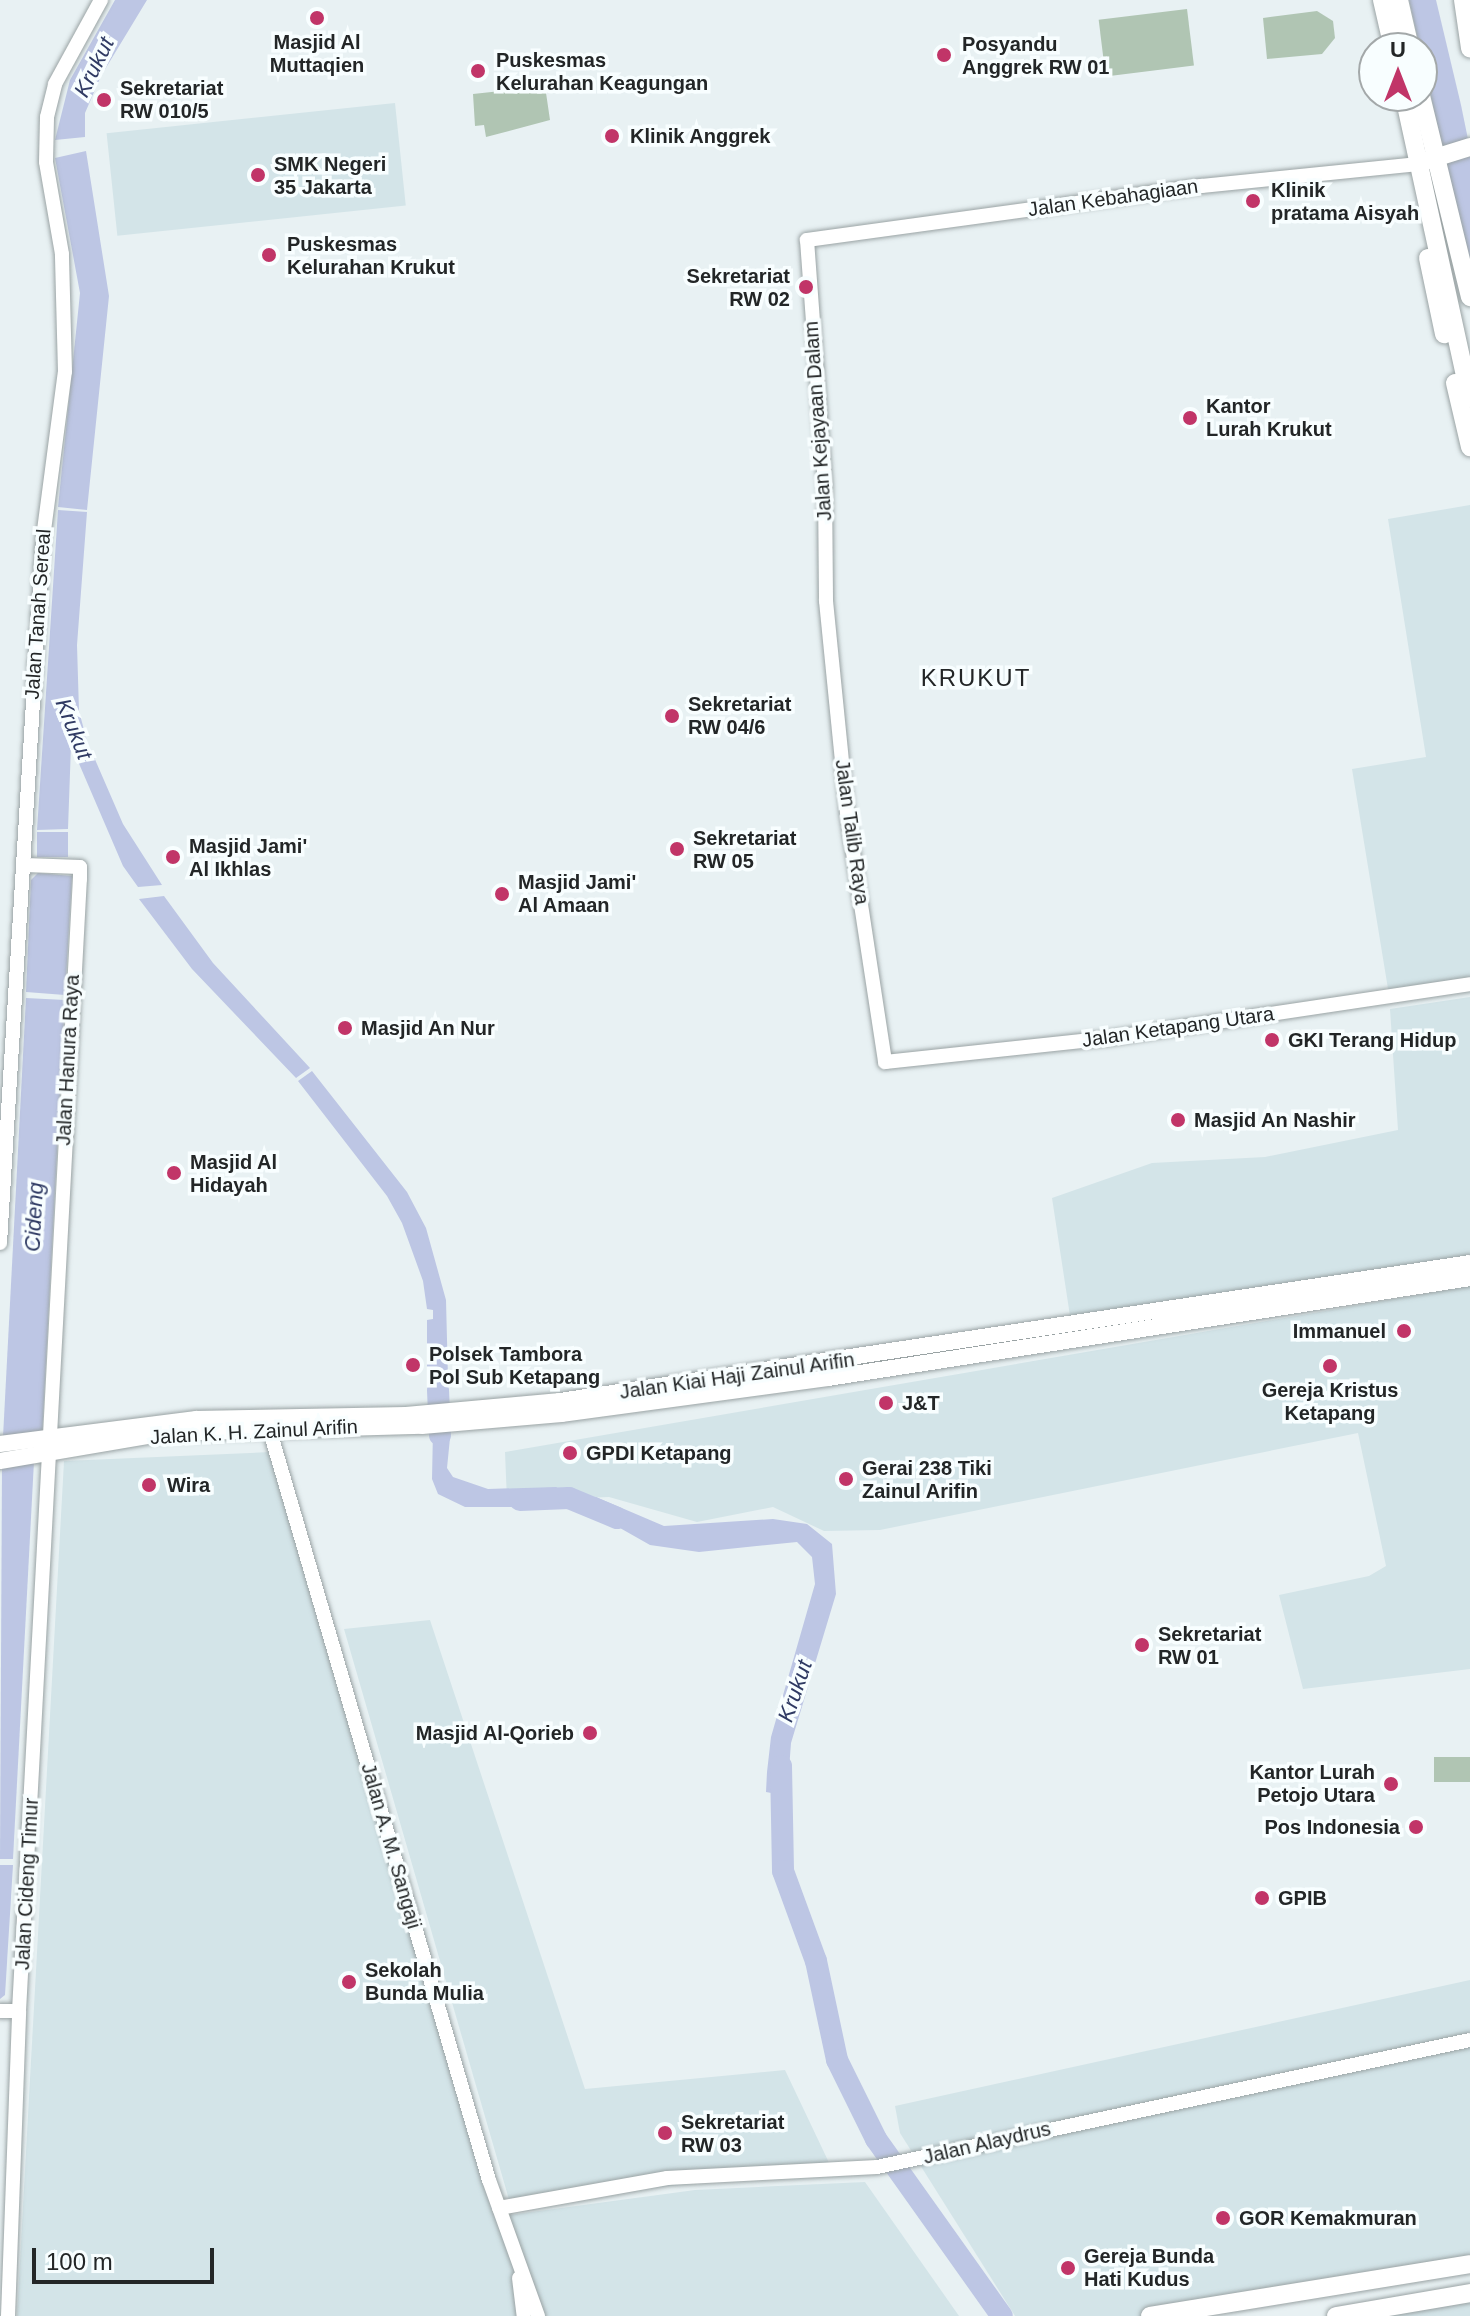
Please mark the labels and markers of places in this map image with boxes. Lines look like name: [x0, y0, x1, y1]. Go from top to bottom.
marker: Masjid Al Muttaqien: [308, 9, 326, 27]
place label: Masjid Al Muttaqien: [270, 30, 364, 77]
place label: Posyandu Anggrek RW 01: [962, 32, 1109, 79]
marker: Posyandu Anggrek RW 01: [933, 44, 955, 66]
place label: Puskesmas Kelurahan Keagungan: [496, 48, 708, 95]
marker: Puskesmas Kelurahan Keagungan: [467, 60, 489, 82]
place label: Sekretariat RW 010/5: [120, 76, 223, 123]
marker: Sekretariat RW 010/5: [95, 91, 113, 109]
place label: Klinik Anggrek: [630, 124, 771, 148]
marker: Klinik Anggrek: [601, 125, 623, 147]
place label: SMK Negeri 35 Jakarta: [274, 152, 386, 199]
marker: SMK Negeri 35 Jakarta: [249, 166, 267, 184]
place label: Klinik pratama Aisyah: [1271, 178, 1420, 225]
marker: Klinik pratama Aisyah: [1242, 190, 1264, 212]
place label: Puskesmas Kelurahan Krukut: [287, 232, 455, 279]
marker: Puskesmas Kelurahan Krukut: [258, 244, 280, 266]
place label: Sekretariat RW 02: [687, 264, 790, 311]
marker: Sekretariat RW 02: [797, 278, 815, 296]
place label: Kantor Lurah Krukut: [1206, 394, 1332, 441]
marker: Kantor Lurah Krukut: [1181, 409, 1199, 427]
place label: Sekretariat RW 04/6: [688, 692, 791, 739]
marker: Sekretariat RW 04/6: [663, 707, 681, 725]
place label: Sekretariat RW 05: [693, 826, 796, 873]
place label: Masjid Jami' Al Ikhlas: [189, 834, 307, 881]
marker: Sekretariat RW 05: [668, 840, 686, 858]
marker: Masjid Jami' Al Ikhlas: [164, 848, 182, 866]
place label: Masjid Jami' Al Amaan: [518, 870, 636, 917]
marker: Masjid Jami' Al Amaan: [493, 885, 511, 903]
place label: Masjid An Nur: [361, 1016, 495, 1040]
marker: Masjid An Nur: [336, 1019, 354, 1037]
place label: GKI Terang Hidup: [1288, 1028, 1457, 1052]
marker: GKI Terang Hidup: [1263, 1031, 1281, 1049]
place label: Masjid An Nashir: [1194, 1108, 1356, 1132]
marker: Masjid An Nashir: [1169, 1111, 1187, 1129]
place label: Masjid Al Hidayah: [190, 1150, 278, 1197]
marker: Masjid Al Hidayah: [165, 1164, 183, 1182]
place label: Immanuel: [1293, 1319, 1386, 1343]
marker: Immanuel: [1393, 1320, 1415, 1342]
place label: Polsek Tambora Pol Sub Ketapang: [429, 1342, 600, 1389]
marker: Polsek Tambora Pol Sub Ketapang: [404, 1356, 422, 1374]
marker: Gereja Kristus Ketapang: [1321, 1357, 1339, 1375]
place label: Gereja Kristus Ketapang: [1262, 1378, 1398, 1425]
place label: J&T: [902, 1391, 940, 1415]
marker: J&T: [877, 1394, 895, 1412]
place label: GPDI Ketapang: [586, 1441, 732, 1465]
marker: GPDI Ketapang: [561, 1444, 579, 1462]
place label: Gerai 238 Tiki Zainul Arifin: [862, 1456, 992, 1503]
marker: Gerai 238 Tiki Zainul Arifin: [837, 1470, 855, 1488]
place label: Wira: [167, 1473, 210, 1497]
marker: Wira: [138, 1474, 160, 1496]
place label: Sekretariat RW 01: [1158, 1622, 1261, 1669]
marker: Sekretariat RW 01: [1133, 1636, 1151, 1654]
place label: Masjid Al-Qorieb: [415, 1721, 574, 1745]
marker: Masjid Al-Qorieb: [581, 1724, 599, 1742]
place label: Kantor Lurah Petojo Utara: [1249, 1760, 1375, 1807]
marker: Kantor Lurah Petojo Utara: [1382, 1775, 1400, 1793]
place label: Pos Indonesia: [1264, 1815, 1400, 1839]
marker: Pos Indonesia: [1407, 1818, 1425, 1836]
place label: GPIB: [1278, 1886, 1327, 1910]
marker: GPIB: [1253, 1889, 1271, 1907]
place label: Sekolah Bunda Mulia: [365, 1958, 484, 2005]
marker: Sekolah Bunda Mulia: [340, 1973, 358, 1991]
place label: Sekretariat RW 03: [681, 2110, 784, 2157]
marker: Sekretariat RW 03: [656, 2124, 674, 2142]
place label: GOR Kemakmuran: [1239, 2206, 1417, 2230]
marker: GOR Kemakmuran: [1214, 2209, 1232, 2227]
place label: Gereja Bunda Hati Kudus: [1084, 2244, 1214, 2291]
marker: Gereja Bunda Hati Kudus: [1059, 2259, 1077, 2277]

